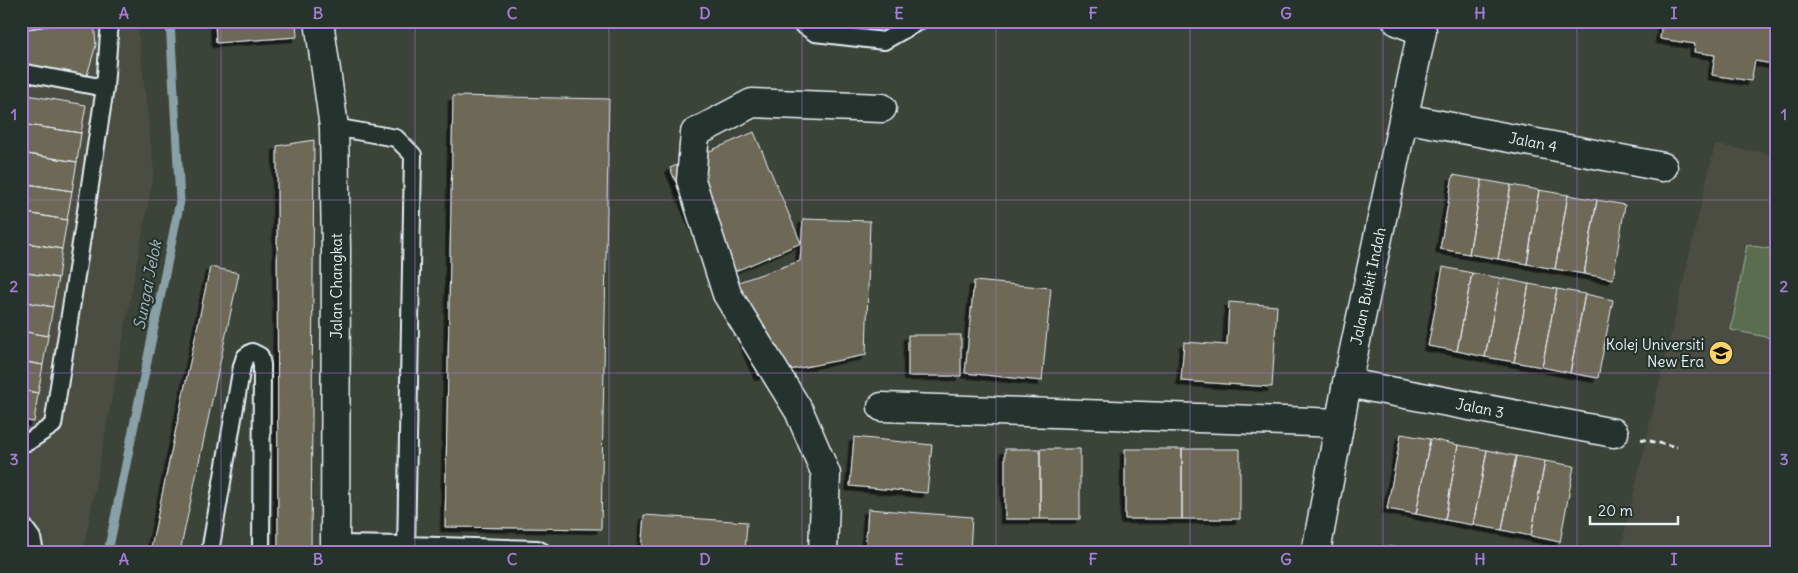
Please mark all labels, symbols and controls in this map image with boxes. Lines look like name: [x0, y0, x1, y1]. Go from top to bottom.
text: A: [119, 3, 129, 23]
text: B: [313, 3, 324, 23]
text: C: [507, 3, 518, 23]
text: D: [699, 3, 711, 23]
text: E: [894, 3, 904, 23]
text: F: [1088, 3, 1098, 23]
text: G: [1280, 3, 1292, 23]
text: H: [1474, 3, 1486, 23]
text: I: [1671, 3, 1678, 23]
text: 1: [11, 104, 17, 124]
text: 1: [1781, 104, 1787, 124]
street label: Jalan 4: [1507, 128, 1559, 156]
street label: Jalan Bukit Indah: [1346, 225, 1390, 347]
street label: Jalan Changkat: [327, 233, 346, 339]
water label: Sungai Jelok: [129, 237, 166, 331]
text: 2: [10, 276, 19, 296]
text: 2: [1780, 276, 1789, 296]
place label: Kolej Universiti New Era: [1606, 335, 1704, 371]
school or university icon: Kolej Universiti New Era: [1708, 340, 1734, 366]
street label: Jalan 3: [1454, 394, 1506, 422]
text: 3: [9, 449, 19, 469]
text: 3: [1779, 449, 1789, 469]
scale bar: [1590, 493, 1678, 525]
text: 20 m: [1598, 501, 1633, 520]
text: A: [119, 549, 129, 569]
text: B: [313, 549, 324, 569]
text: C: [507, 549, 518, 569]
text: D: [699, 549, 711, 569]
text: E: [894, 549, 904, 569]
text: F: [1088, 549, 1098, 569]
text: G: [1280, 549, 1292, 569]
text: H: [1474, 549, 1486, 569]
text: I: [1671, 549, 1678, 569]

